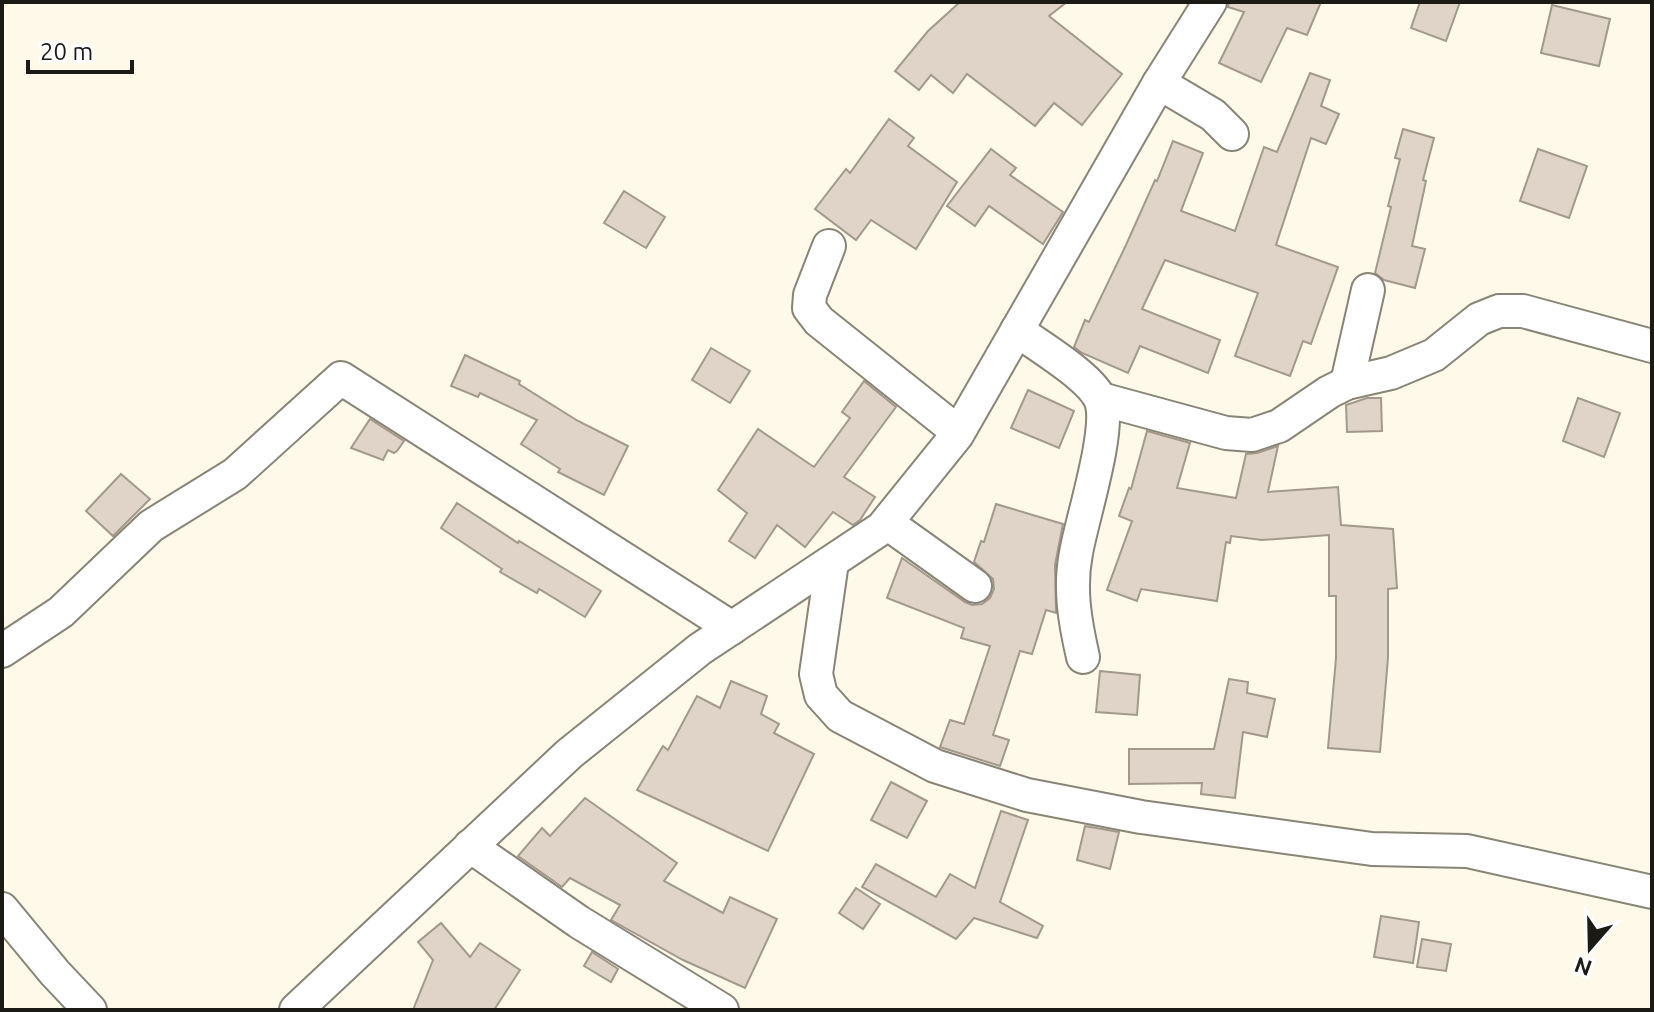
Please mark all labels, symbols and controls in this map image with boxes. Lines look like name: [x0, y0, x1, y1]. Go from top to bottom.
scale bar: [28, 24, 132, 74]
text: 20 m: [40, 38, 93, 65]
north arrow: [1550, 908, 1630, 988]
text: N: [1571, 953, 1595, 982]

